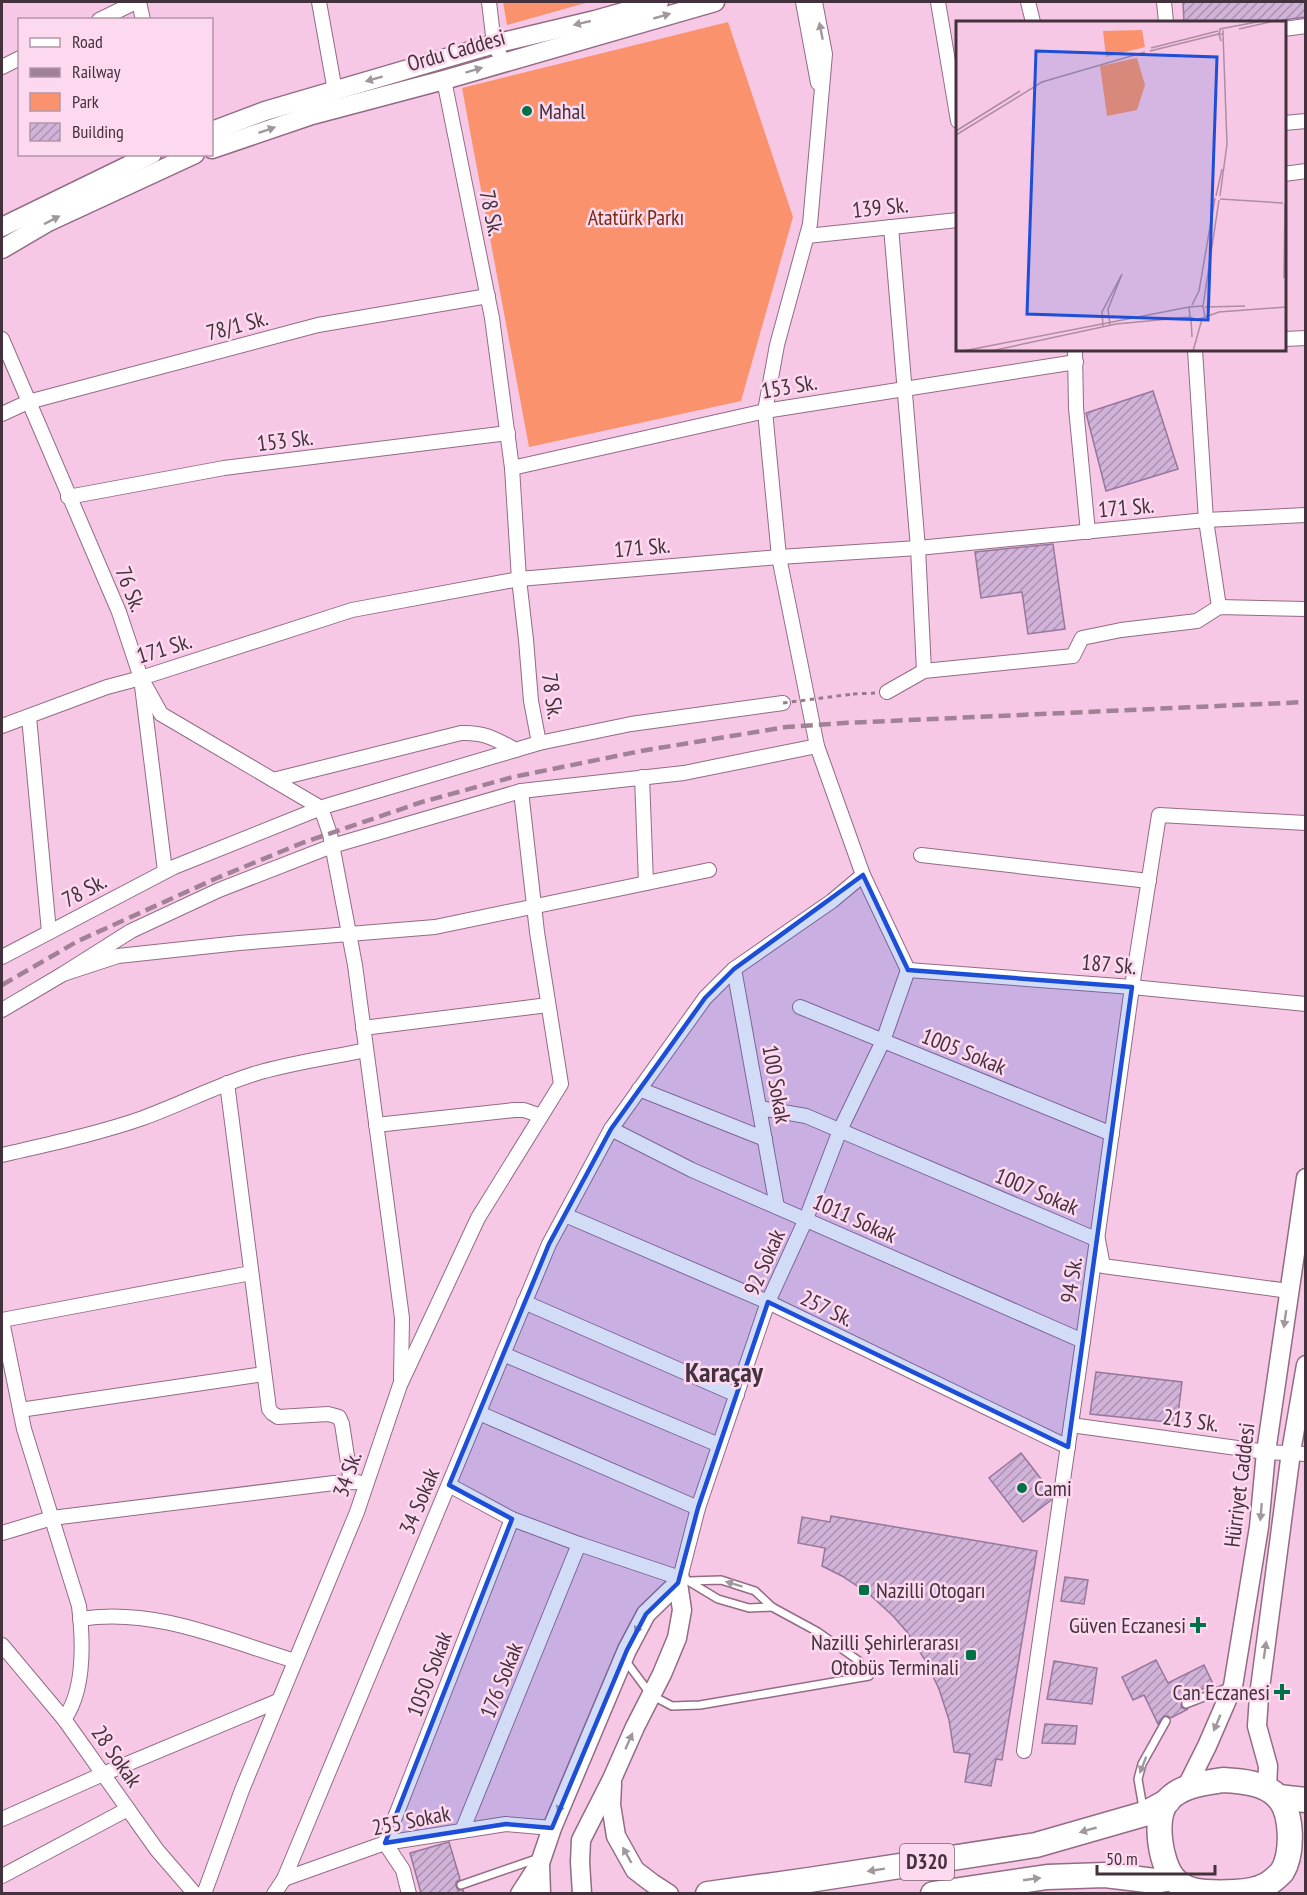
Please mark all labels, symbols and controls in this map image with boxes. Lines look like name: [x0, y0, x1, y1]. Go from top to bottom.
one-way arrow: [653, 11, 671, 21]
legend: [18, 18, 213, 156]
one-way arrow: [572, 19, 591, 28]
one-way arrow: [816, 21, 825, 40]
inset map: [956, 21, 1286, 351]
street label: Ordu Caddesi: [404, 23, 508, 77]
text: Road: [72, 30, 103, 53]
text: Railway: [72, 60, 121, 83]
one-way arrow: [465, 65, 483, 74]
one-way arrow: [365, 75, 383, 84]
text: Park: [72, 90, 99, 113]
place label: Mahal: [539, 97, 586, 125]
marker: Mahal: [520, 104, 534, 118]
text: Building: [72, 120, 124, 143]
one-way arrow: [258, 125, 276, 134]
street label: 78 Sk.: [473, 187, 511, 239]
street label: 139 Sk.: [851, 190, 910, 224]
park label: Atatürk Parkı: [588, 203, 684, 231]
one-way arrow: [44, 216, 61, 225]
street label: 78/1 Sk.: [203, 303, 271, 347]
street label: 153 Sk.: [759, 367, 819, 405]
street label: 153 Sk.: [255, 423, 315, 457]
street label: 171 Sk.: [1097, 491, 1155, 523]
street label: 171 Sk.: [613, 531, 671, 563]
street label: 76 Sk.: [109, 562, 153, 616]
street label: 171 Sk.: [133, 626, 195, 670]
street label: 78 Sk.: [536, 671, 570, 721]
street label: 78 Sk.: [57, 867, 111, 913]
street label: 187 Sk.: [1080, 948, 1138, 980]
street label: 1005 Sokak: [917, 1021, 1011, 1081]
street label: 100 Sokak: [756, 1043, 798, 1126]
street label: 1007 Sokak: [991, 1161, 1083, 1221]
street label: 1011 Sokak: [809, 1187, 902, 1249]
street label: 92 Sokak: [737, 1224, 791, 1299]
street label: 94 Sk.: [1054, 1255, 1088, 1305]
street label: 257 Sk.: [796, 1283, 858, 1333]
one-way arrow: [1281, 1310, 1290, 1329]
district label: Karaçay: [685, 1353, 764, 1390]
street label: 213 Sk.: [1161, 1402, 1221, 1438]
street label: Hürriyet Caddesi: [1217, 1421, 1261, 1549]
street label: 34 Sk.: [326, 1447, 368, 1500]
street label: 34 Sokak: [393, 1463, 446, 1538]
place label: Cami: [1034, 1474, 1072, 1502]
marker: Cami: [1015, 1481, 1029, 1495]
one-way arrow: [1256, 1503, 1266, 1522]
place label: Nazilli Otogarı: [876, 1576, 986, 1604]
one-way arrow: [725, 1579, 743, 1588]
marker: Nazilli Otogarı: [857, 1583, 871, 1597]
place label: Güven Eczanesi: [1069, 1611, 1186, 1639]
one-way arrow: [634, 1618, 644, 1635]
marker: Güven Eczanesi: [1191, 1618, 1205, 1632]
street label: 1050 Sokak: [400, 1627, 458, 1721]
place label: Nazilli Şehirlerarası Otobüs Terminali: [811, 1628, 959, 1681]
street label: 176 Sokak: [473, 1638, 529, 1722]
one-way arrow: [1260, 1640, 1269, 1659]
marker: Nazilli Şehirlerarası Otobüs Terminali: [964, 1648, 978, 1662]
place label: Can Eczanesi: [1172, 1678, 1270, 1706]
marker: Can Eczanesi: [1275, 1685, 1289, 1699]
one-way arrow: [1212, 1714, 1221, 1732]
street label: 28 Sokak: [86, 1720, 149, 1793]
one-way arrow: [624, 1733, 633, 1750]
one-way arrow: [1138, 1756, 1147, 1774]
one-way arrow: [556, 1796, 566, 1814]
street label: 255 Sokak: [369, 1799, 453, 1841]
one-way arrow: [1079, 1826, 1097, 1836]
scale bar: [1097, 1838, 1216, 1876]
road number: D320: [900, 1844, 954, 1880]
one-way arrow: [622, 1847, 632, 1864]
text: 50 m: [1106, 1847, 1138, 1870]
one-way arrow: [866, 1865, 885, 1874]
one-way arrow: [1023, 1875, 1042, 1884]

